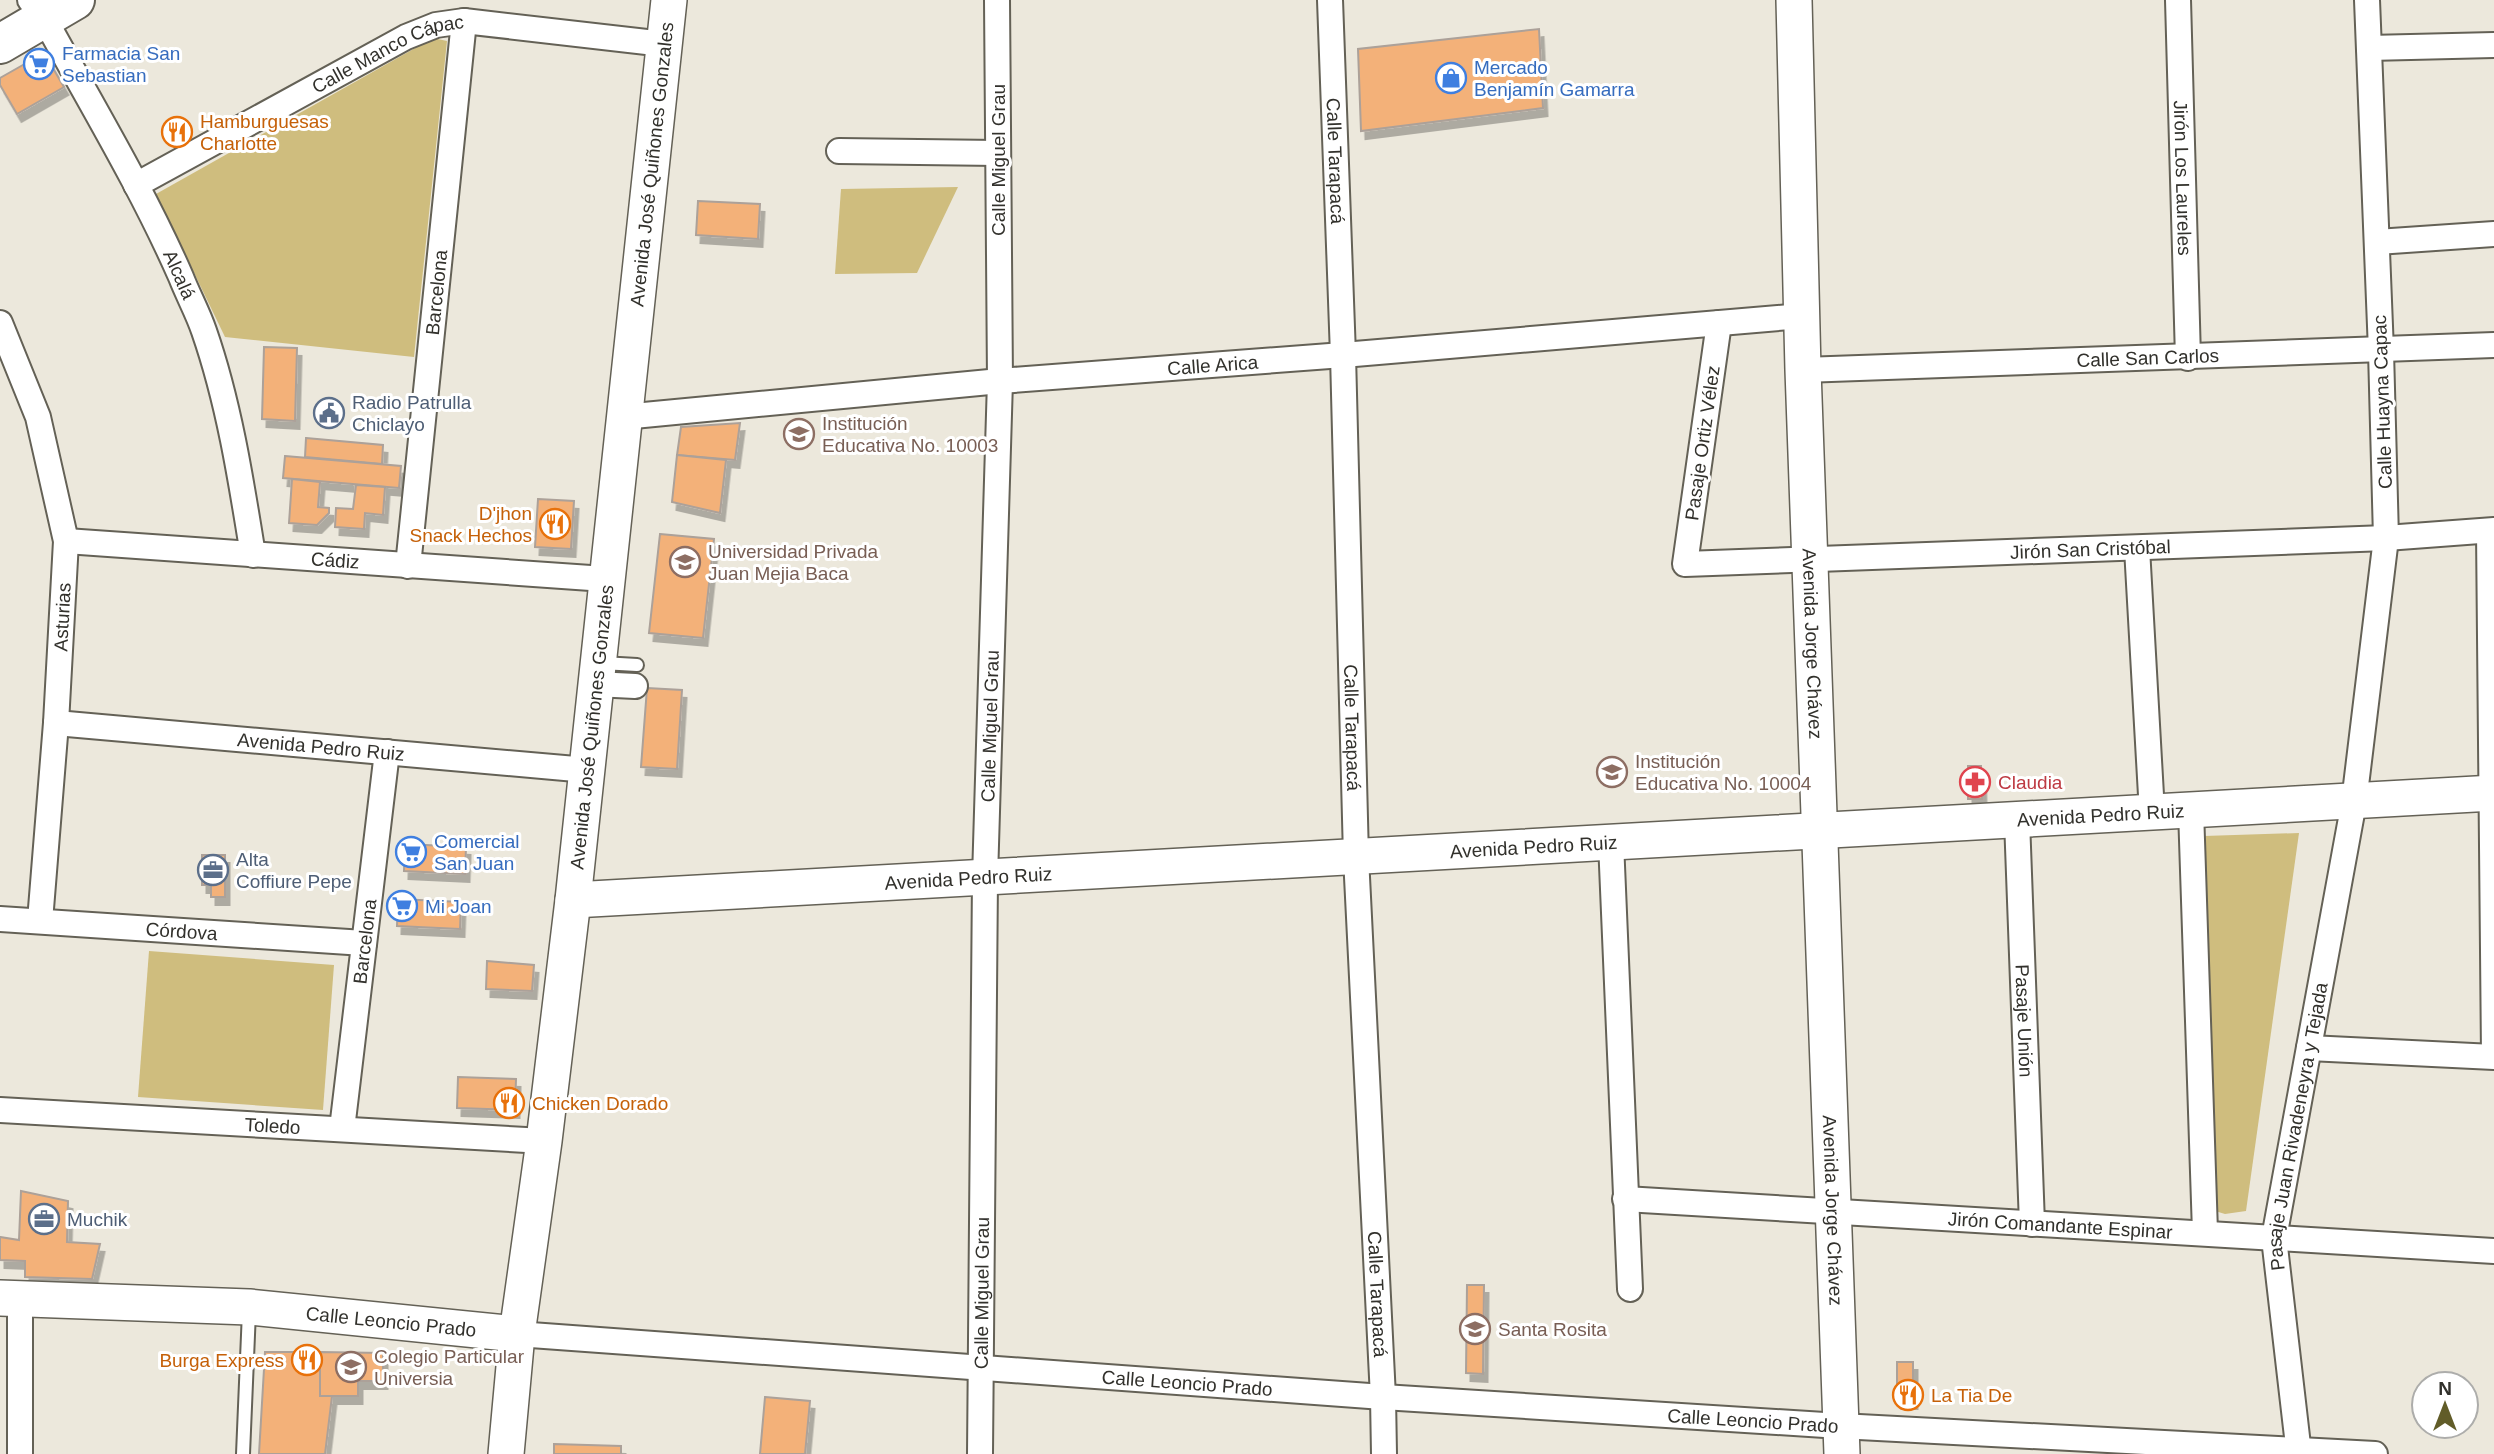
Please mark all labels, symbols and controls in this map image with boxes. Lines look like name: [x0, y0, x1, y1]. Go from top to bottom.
street label: Calle Manco Cápac: [308, 11, 465, 98]
street label: Avenida José Quiñones Gonzales: [626, 21, 678, 308]
place label: Farmacia San Sebastian: [62, 43, 180, 86]
supermarket icon: Farmacia San Sebastian: [22, 47, 56, 81]
place label: Mercado Benjamín Gamarra: [1474, 57, 1635, 100]
shop icon: Mercado Benjamín Gamarra: [1434, 61, 1468, 95]
street label: Calle Miguel Grau: [988, 84, 1009, 236]
street label: Calle Tarapacá: [1323, 97, 1348, 225]
street label: Jirón Los Laureles: [2170, 100, 2195, 256]
place label: Hamburguesas Charlotte: [200, 111, 329, 154]
restaurant icon: Hamburguesas Charlotte: [160, 115, 194, 149]
street label: Alcalá: [159, 247, 199, 303]
street label: Barcelona: [422, 248, 451, 336]
street label: Calle Huayna Capac: [2369, 315, 2396, 489]
street label: Calle San Carlos: [2076, 345, 2219, 371]
street label: Calle Arica: [1167, 351, 1259, 379]
street label: Pasaje Ortiz Vélez: [1681, 364, 1724, 522]
place label: Radio Patrulla Chiclayo: [352, 392, 472, 435]
public building icon: Radio Patrulla Chiclayo: [312, 396, 346, 430]
place label: Institución Educativa No. 10003: [822, 413, 998, 456]
school or university icon: Institución Educativa No. 10003: [782, 417, 816, 451]
place label: D'jhon Snack Hechos: [409, 503, 532, 546]
restaurant icon: D'jhon Snack Hechos: [538, 507, 572, 541]
street label: Jirón San Cristóbal: [2010, 536, 2171, 563]
place label: Universidad Privada Juan Mejia Baca: [708, 541, 878, 584]
school or university icon: Universidad Privada Juan Mejia Baca: [668, 545, 702, 579]
street label: Cádiz: [310, 548, 360, 573]
street label: Avenida Jorge Chávez: [1798, 548, 1826, 740]
street label: Asturias: [50, 582, 75, 652]
street label: Avenida José Quiñones Gonzales: [566, 584, 618, 871]
street label: Calle Miguel Grau: [977, 650, 1003, 802]
street label: Calle Tarapacá: [1340, 664, 1364, 792]
street label: Avenida Pedro Ruiz: [236, 729, 405, 765]
place label: Institución Educativa No. 10004: [1635, 751, 1812, 794]
school or university icon: Institución Educativa No. 10004: [1595, 755, 1629, 789]
pharmacy icon: Claudia: [1958, 765, 1992, 799]
place label: Claudia: [1998, 772, 2063, 793]
street label: Avenida Pedro Ruiz: [2016, 800, 2185, 831]
place label: Comercial San Juan: [434, 831, 520, 874]
street label: Avenida Pedro Ruiz: [1449, 832, 1618, 862]
supermarket icon: Comercial San Juan: [394, 835, 428, 869]
place label: Alta Coffiure Pepe: [236, 849, 352, 892]
office icon: Alta Coffiure Pepe: [196, 853, 230, 887]
street label: Avenida Pedro Ruiz: [884, 863, 1053, 894]
supermarket icon: Mi Joan: [385, 889, 419, 923]
place label: Mi Joan: [425, 896, 492, 917]
street label: Barcelona: [349, 897, 380, 985]
street label: Córdova: [145, 919, 219, 944]
street label: Pasaje Unión: [2011, 964, 2037, 1078]
street label: Pasaje Juan Rivadeneyra y Tejada: [2264, 980, 2332, 1272]
restaurant icon: Chicken Dorado: [492, 1086, 526, 1120]
place label: Chicken Dorado: [532, 1093, 668, 1114]
street label: Toledo: [244, 1114, 301, 1138]
street label: Avenida Jorge Chávez: [1819, 1115, 1847, 1306]
office icon: Muchik: [27, 1202, 61, 1236]
street label: Jirón Comandante Espinar: [1947, 1208, 2174, 1243]
place label: Muchik: [67, 1209, 128, 1230]
street label: Calle Miguel Grau: [971, 1217, 993, 1369]
street label: Calle Tarapacá: [1364, 1230, 1391, 1358]
street label: Calle Leoncio Prado: [305, 1303, 477, 1341]
school or university icon: Santa Rosita: [1458, 1312, 1492, 1346]
place label: Santa Rosita: [1498, 1319, 1607, 1340]
restaurant icon: Burga Express: [290, 1343, 324, 1377]
place label: Colegio Particular Universia: [374, 1346, 525, 1389]
place label: Burga Express: [159, 1350, 284, 1371]
school or university icon: Colegio Particular Universia: [334, 1350, 368, 1384]
street label: Calle Leoncio Prado: [1101, 1367, 1273, 1400]
north arrow: [2410, 1370, 2480, 1440]
restaurant icon: La Tia De: [1891, 1378, 1925, 1412]
text: N: [2438, 1378, 2452, 1399]
place label: La Tia De: [1931, 1385, 2012, 1406]
street label: Calle Leoncio Prado: [1667, 1405, 1839, 1437]

